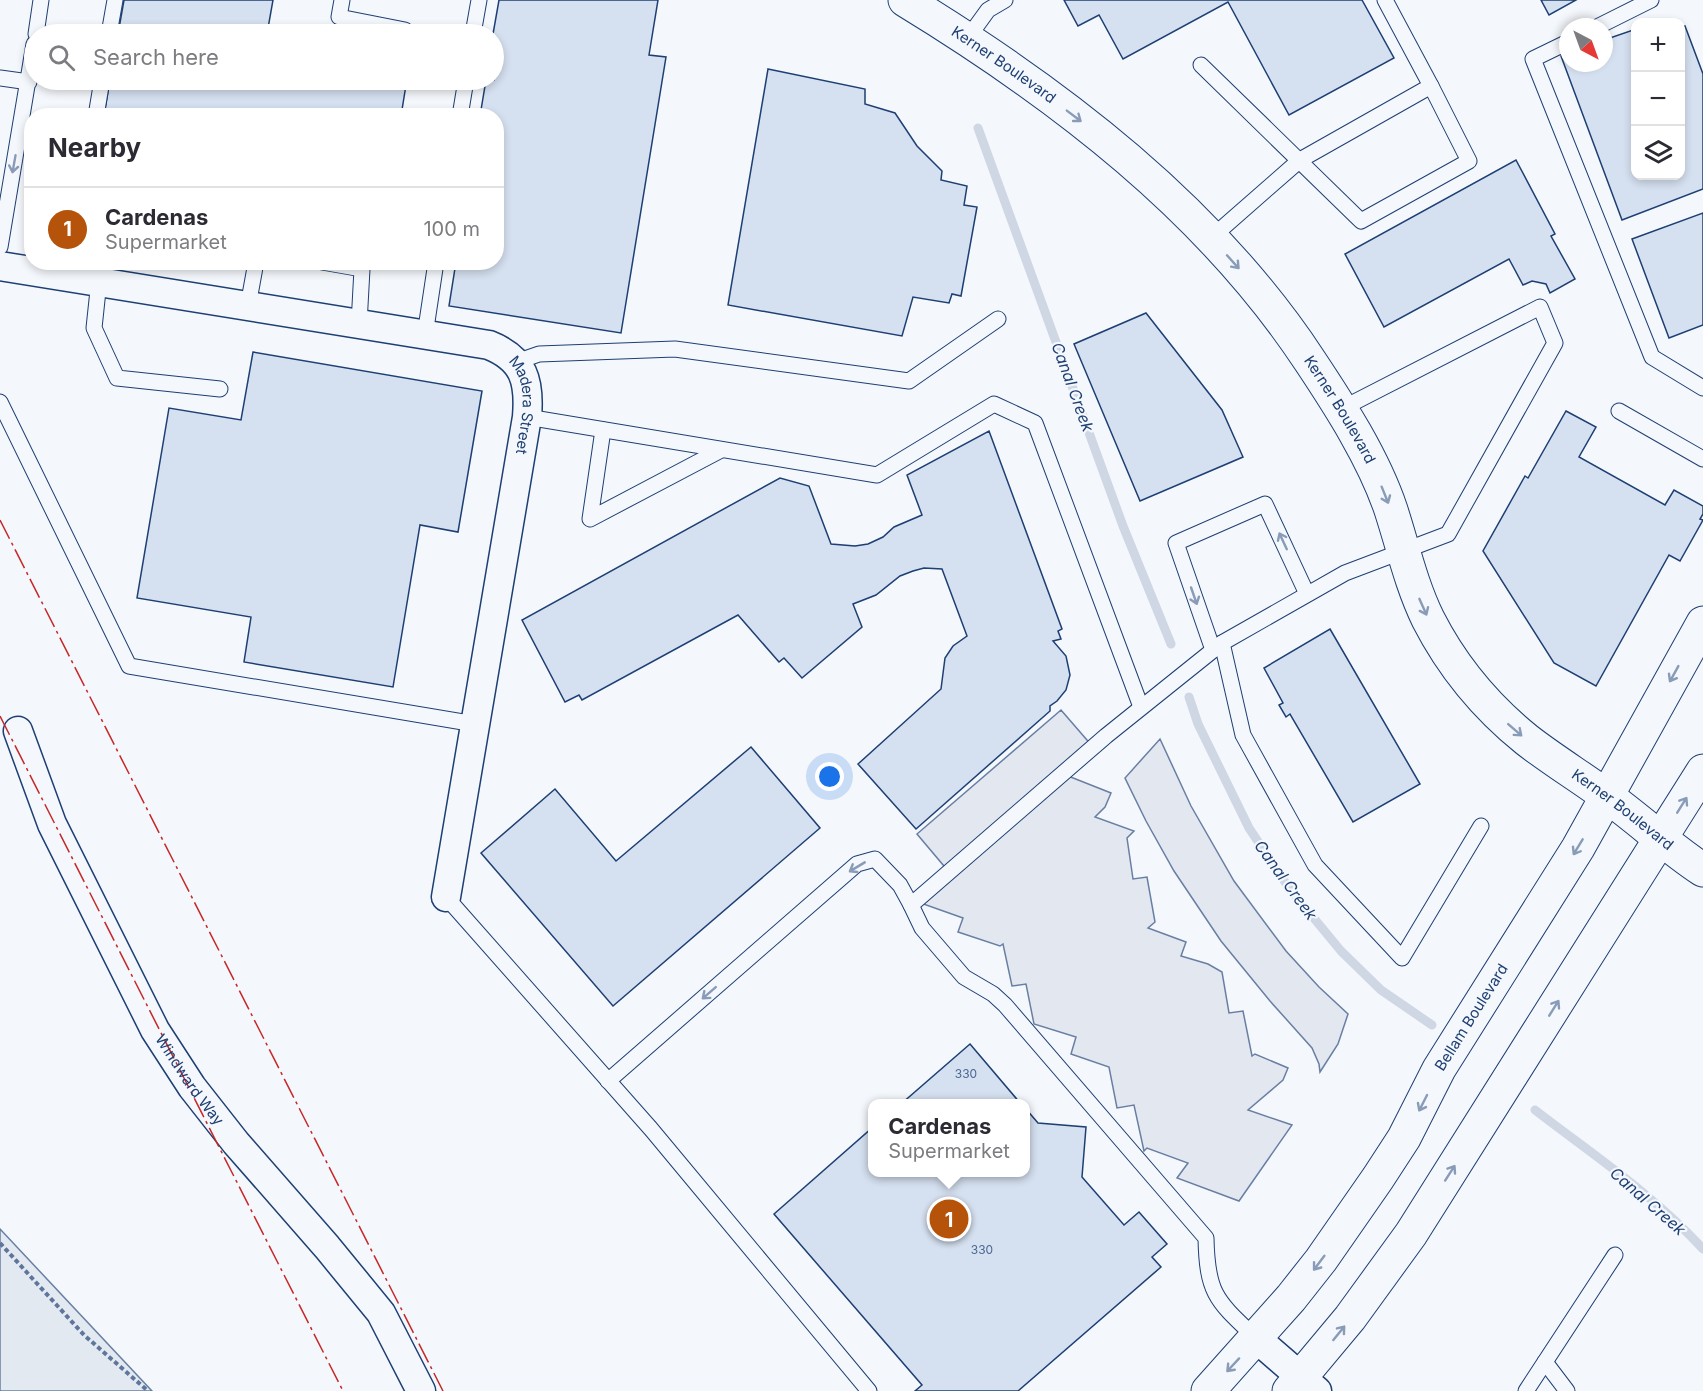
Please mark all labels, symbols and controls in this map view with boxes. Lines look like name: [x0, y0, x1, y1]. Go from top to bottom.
north arrow: [1559, 18, 1613, 72]
map controls: [1631, 18, 1685, 180]
button: +: [1631, 18, 1685, 72]
street label: Kerner Boulevard: [948, 22, 1060, 107]
search box: [24, 24, 504, 90]
icon: search: [45, 41, 78, 74]
text: Search here: [93, 44, 219, 70]
button: −: [1631, 72, 1685, 126]
one-way arrow: [1066, 110, 1082, 122]
button: layers: [1631, 126, 1685, 180]
text: Nearby: [48, 132, 141, 163]
one-way arrow: [9, 154, 20, 173]
text: Cardenas: [105, 204, 208, 230]
text: 1: [63, 217, 72, 241]
text: 100 m: [423, 217, 480, 241]
text: Supermarket: [105, 230, 227, 254]
one-way arrow: [1226, 254, 1240, 269]
water label: Canal Creek: [1048, 340, 1099, 435]
street label: Madera Street: [505, 352, 538, 456]
street label: Kerner Boulevard: [1300, 352, 1380, 467]
one-way arrow: [1380, 485, 1391, 503]
one-way arrow: [1276, 532, 1287, 550]
one-way arrow: [1190, 586, 1201, 605]
one-way arrow: [1418, 598, 1429, 616]
one-way arrow: [1668, 665, 1680, 682]
one-way arrow: [1508, 723, 1523, 737]
your location: [815, 762, 844, 791]
street label: Kerner Boulevard: [1568, 765, 1677, 854]
one-way arrow: [1677, 797, 1689, 814]
water label: Canal Creek: [1250, 836, 1322, 924]
one-way arrow: [1572, 838, 1584, 855]
one-way arrow: [848, 861, 865, 873]
street label: Bellam Boulevard: [1430, 960, 1512, 1074]
one-way arrow: [702, 986, 717, 1000]
one-way arrow: [1548, 1000, 1560, 1017]
street label: Windward Way: [151, 1031, 229, 1129]
house number: 330: [955, 1066, 977, 1081]
one-way arrow: [1416, 1094, 1428, 1112]
popup: [868, 1099, 1030, 1177]
text: Cardenas: [888, 1113, 991, 1139]
text: Supermarket: [888, 1139, 1010, 1163]
water label: Canal Creek: [1606, 1163, 1690, 1239]
one-way arrow: [1445, 1165, 1457, 1182]
pin: 1: [930, 1196, 968, 1242]
house number: 330: [971, 1242, 993, 1257]
one-way arrow: [1312, 1255, 1325, 1271]
one-way arrow: [1332, 1325, 1345, 1341]
one-way arrow: [1226, 1357, 1240, 1372]

